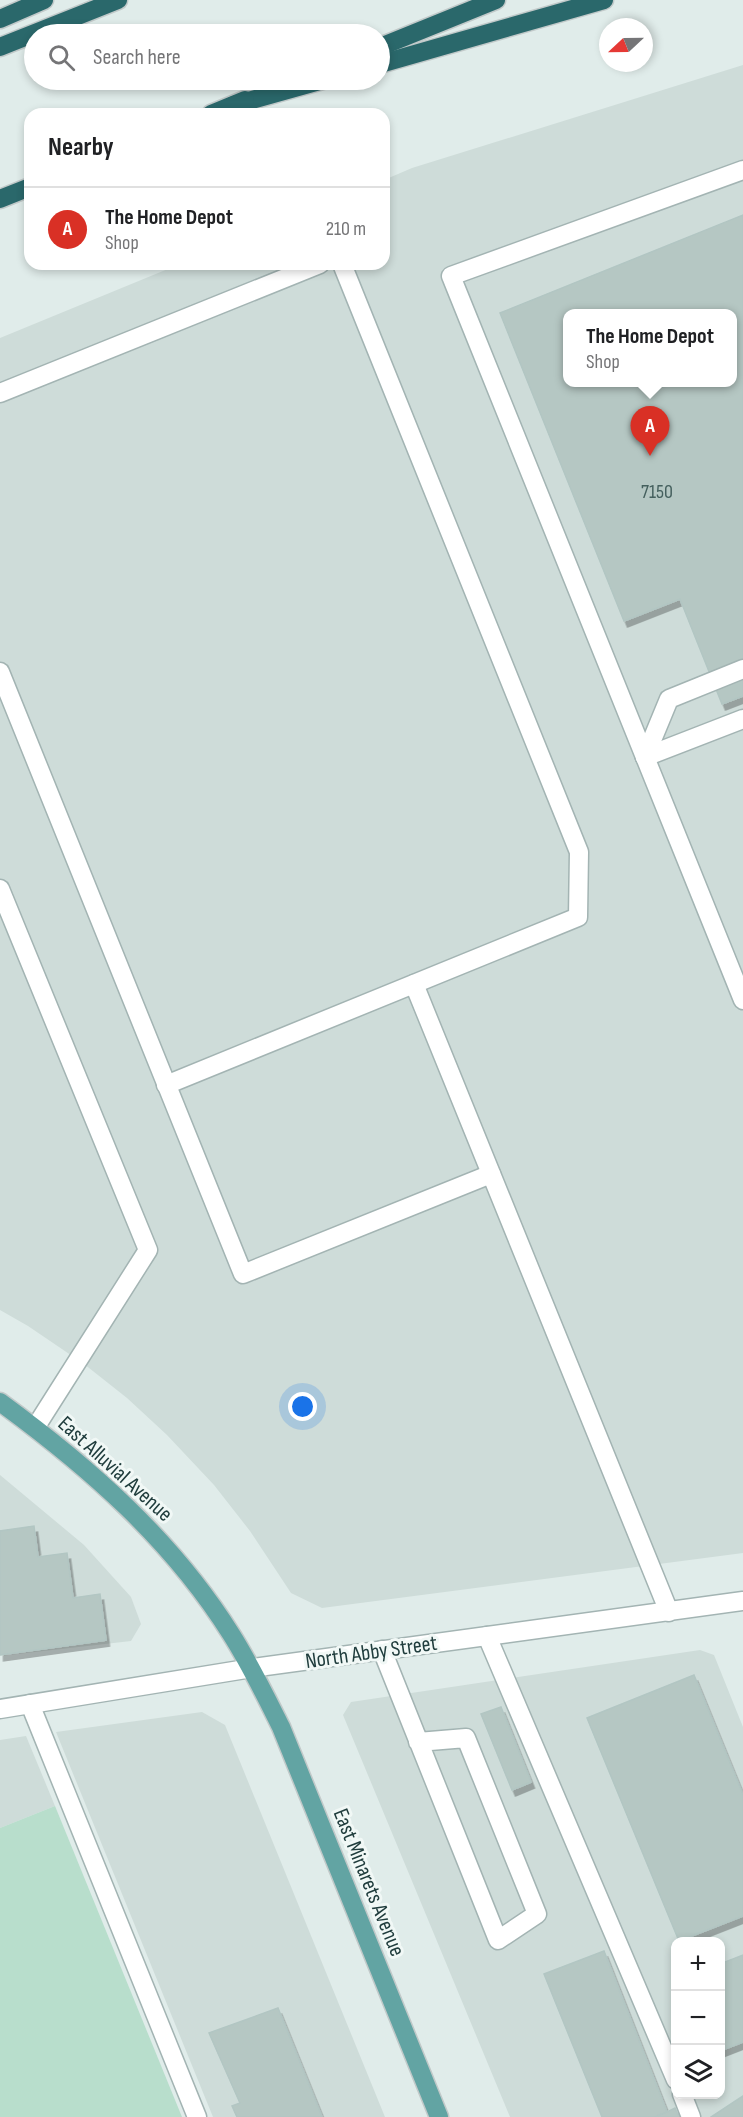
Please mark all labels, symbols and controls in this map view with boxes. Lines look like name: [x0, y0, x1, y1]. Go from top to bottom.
north arrow: [599, 18, 653, 72]
search box: [24, 24, 390, 90]
icon: search: [45, 41, 78, 74]
text: Search here: [93, 44, 180, 71]
text: Nearby: [48, 132, 114, 163]
text: The Home Depot: [105, 204, 233, 231]
text: A: [63, 217, 72, 241]
text: 210 m: [326, 217, 366, 241]
text: Shop: [105, 231, 139, 255]
popup: [563, 309, 737, 387]
text: The Home Depot: [586, 323, 714, 350]
text: Shop: [586, 350, 620, 374]
pin: A: [630, 406, 670, 456]
house number: 7150: [641, 480, 673, 504]
your location: [288, 1392, 317, 1421]
street label: East Alluvial Avenue: [52, 1411, 178, 1528]
street label: North Abby Street: [304, 1630, 439, 1675]
street label: East Minarets Avenue: [327, 1805, 411, 1960]
map controls: [671, 1937, 725, 2099]
button: +: [671, 1937, 725, 1991]
button: −: [671, 1991, 725, 2045]
button: layers: [671, 2045, 725, 2099]

